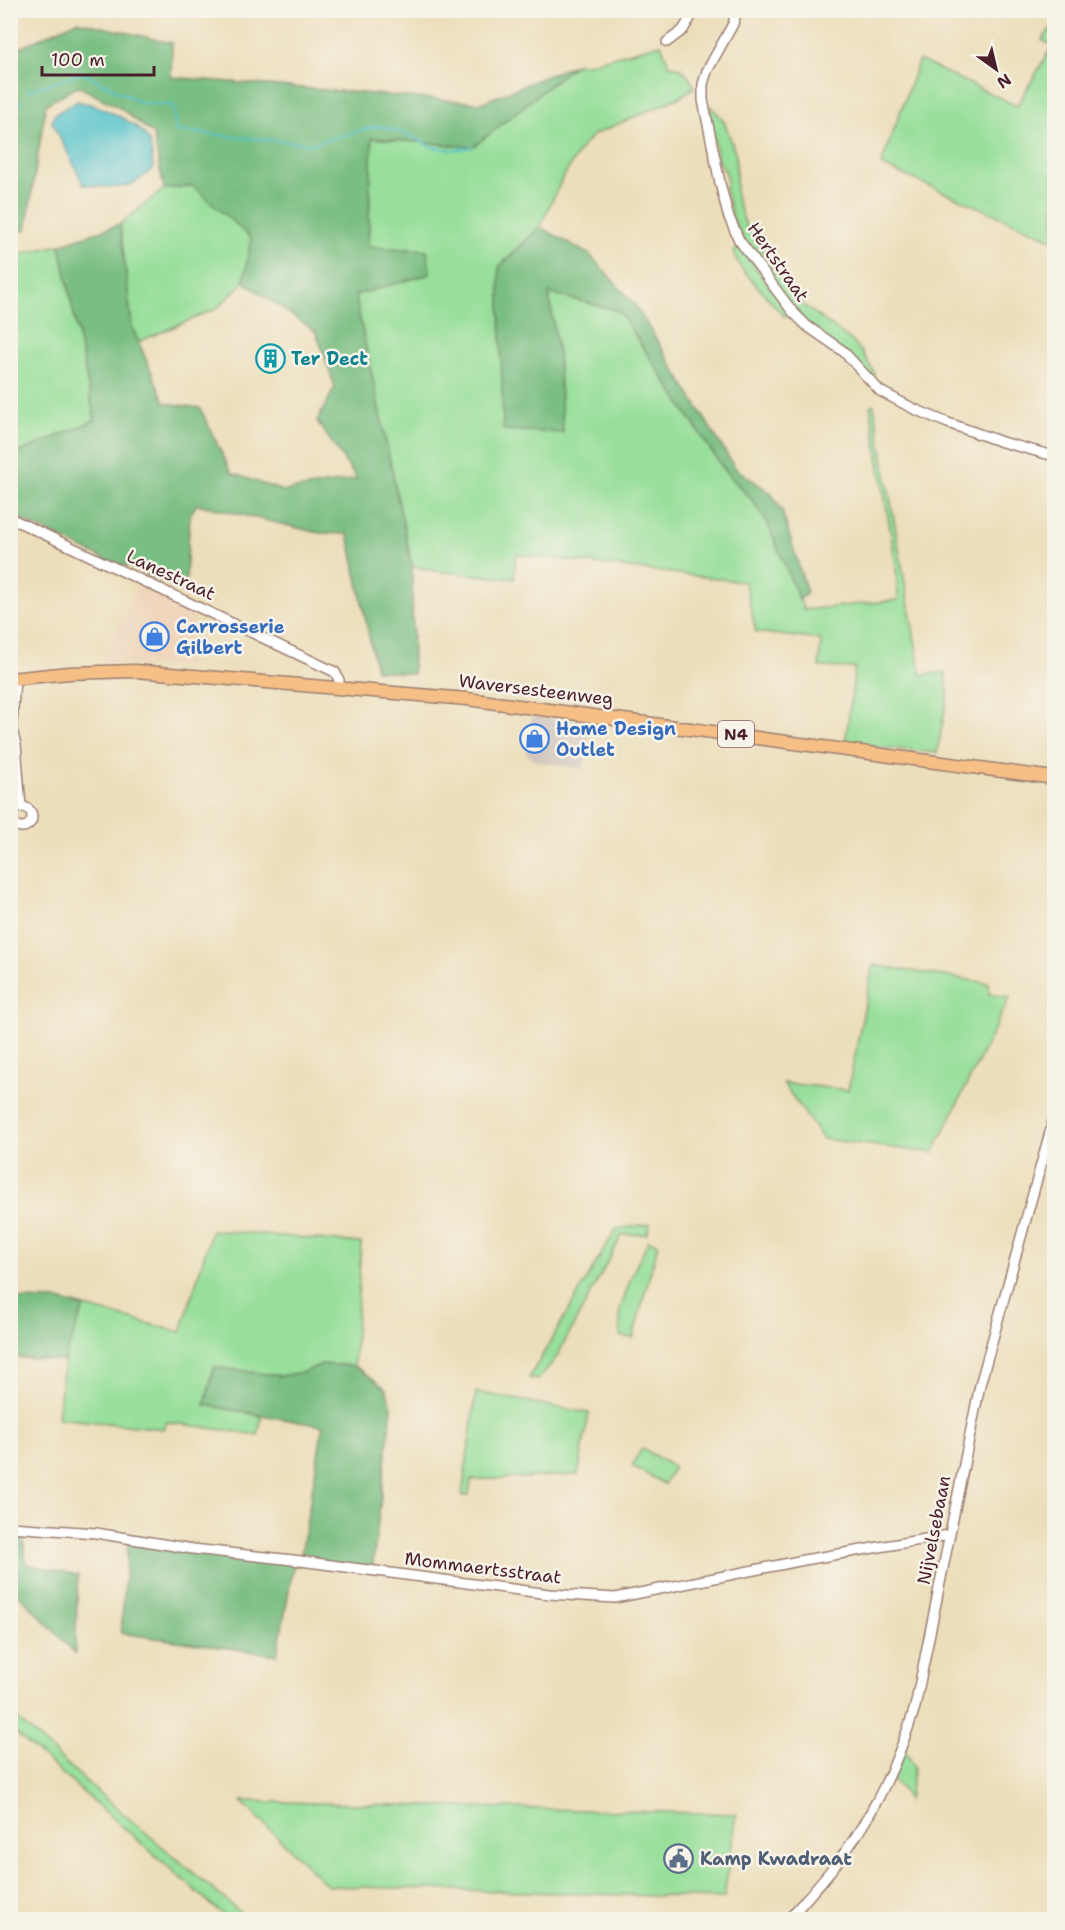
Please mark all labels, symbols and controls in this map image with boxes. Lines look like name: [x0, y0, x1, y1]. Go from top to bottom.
scale bar: [42, 39, 154, 77]
north arrow: [966, 39, 1026, 99]
text: 100 m: [51, 48, 105, 72]
text: N: [993, 69, 1015, 93]
street label: Hertstraat: [742, 217, 814, 307]
building icon: Ter Dect: [254, 343, 286, 375]
place label: Ter Dect: [291, 347, 368, 371]
street label: Lanestraat: [123, 544, 219, 606]
place label: Carrosserie Gilbert: [176, 615, 285, 660]
shop icon: Carrosserie Gilbert: [139, 621, 171, 653]
street label: Waversesteenweg: [457, 669, 615, 711]
place label: Home Design Outlet: [556, 717, 676, 762]
road number: N4: [718, 721, 754, 747]
shop icon: Home Design Outlet: [519, 723, 551, 755]
street label: Nijvelsebaan: [912, 1473, 956, 1587]
street label: Mommaertsstraat: [403, 1546, 563, 1590]
public building icon: Kamp Kwadraat: [663, 1843, 695, 1875]
place label: Kamp Kwadraat: [700, 1847, 852, 1871]

